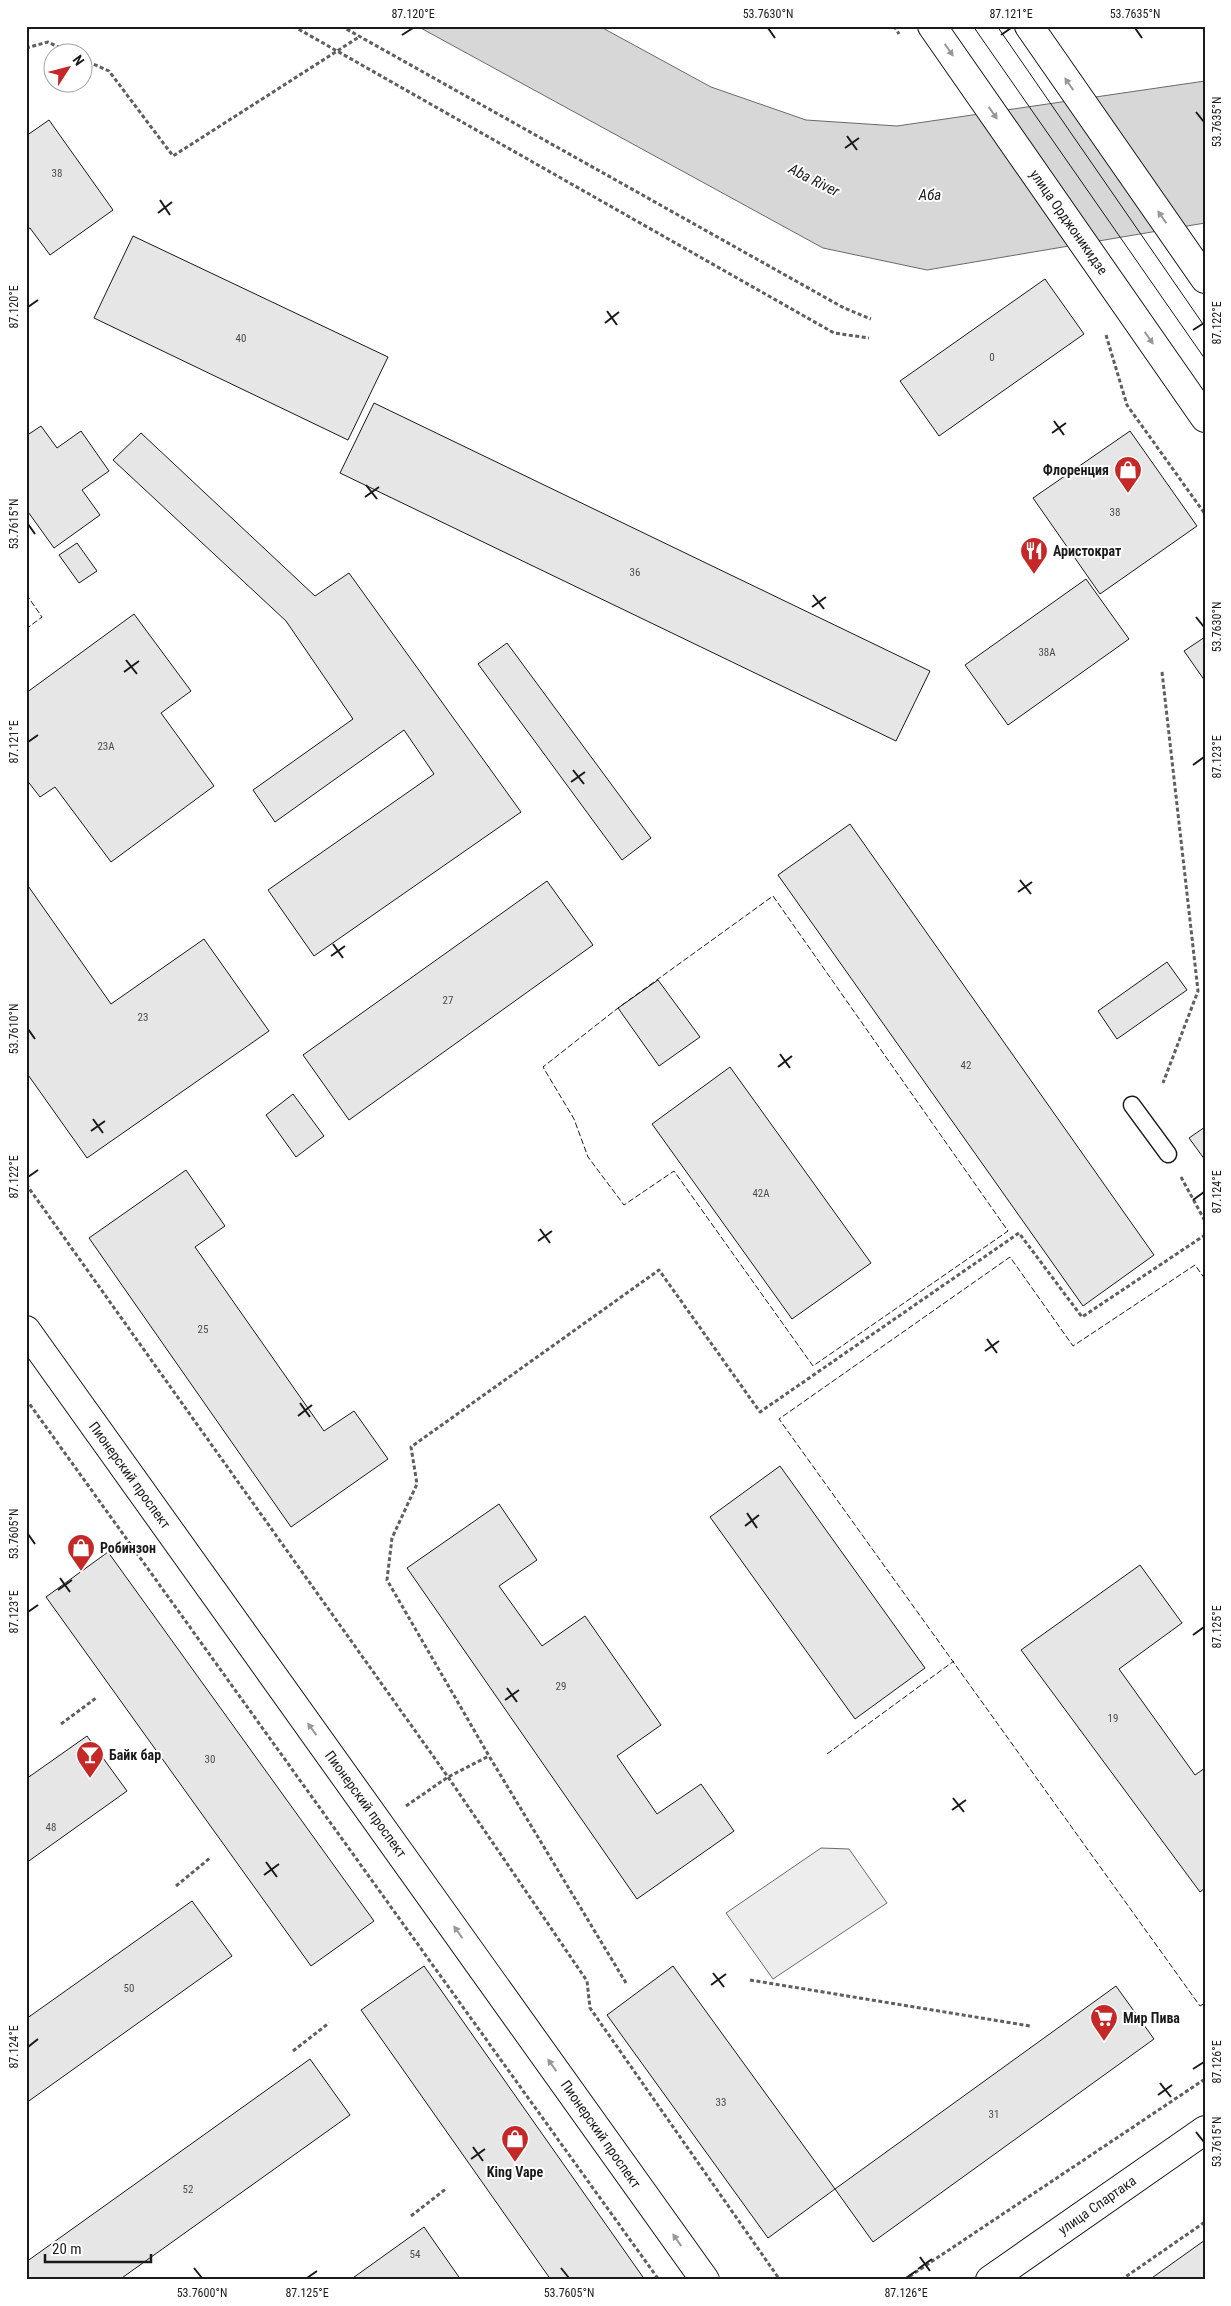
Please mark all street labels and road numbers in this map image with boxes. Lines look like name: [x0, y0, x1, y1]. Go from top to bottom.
street label: улица Орджоникидзе: [1027, 166, 1111, 278]
street label: Пионерский проспект: [86, 1419, 174, 1532]
street label: Пионерский проспект: [322, 1748, 410, 1861]
street label: Пионерский проспект: [558, 2077, 644, 2191]
street label: улица Спартака: [1055, 2172, 1139, 2238]

